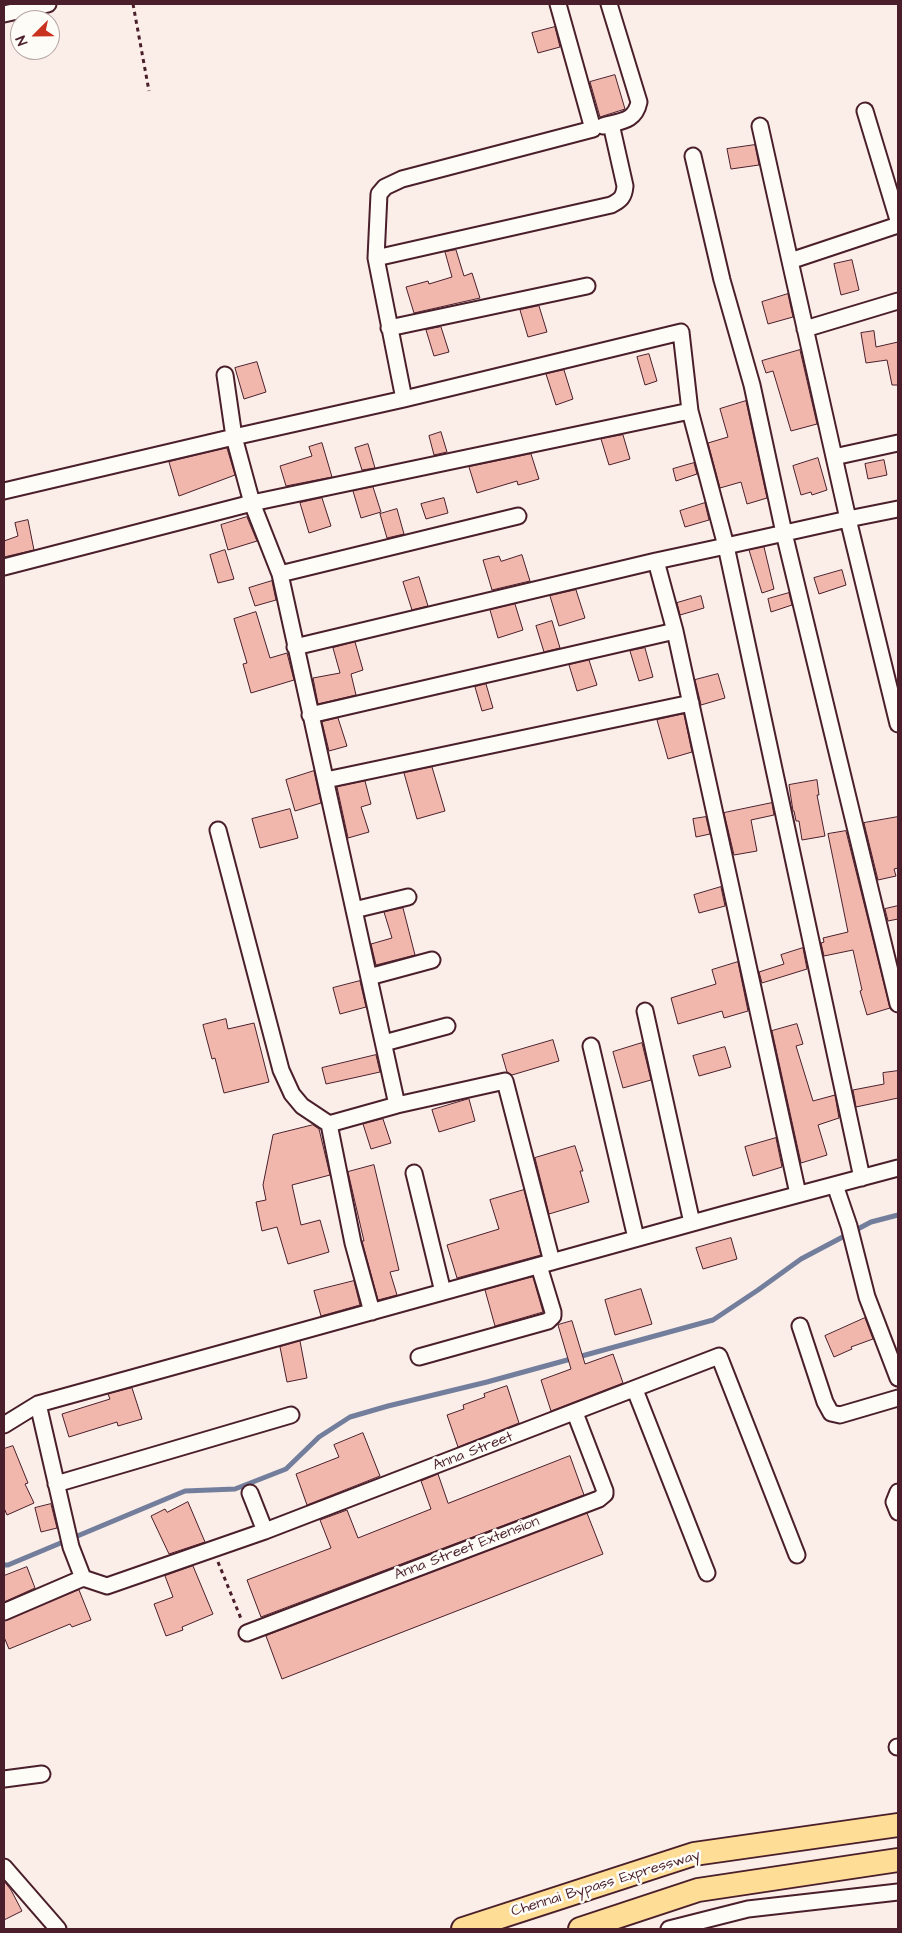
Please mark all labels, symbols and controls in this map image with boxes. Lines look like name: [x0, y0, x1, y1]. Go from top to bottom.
north arrow: [10, 10, 60, 60]
text: N: [11, 33, 33, 48]
street label: Anna Street: [430, 1428, 516, 1476]
street label: Anna Street Extension: [392, 1513, 542, 1585]
street label: Chennai Bypass Expressway: [509, 1847, 703, 1921]

